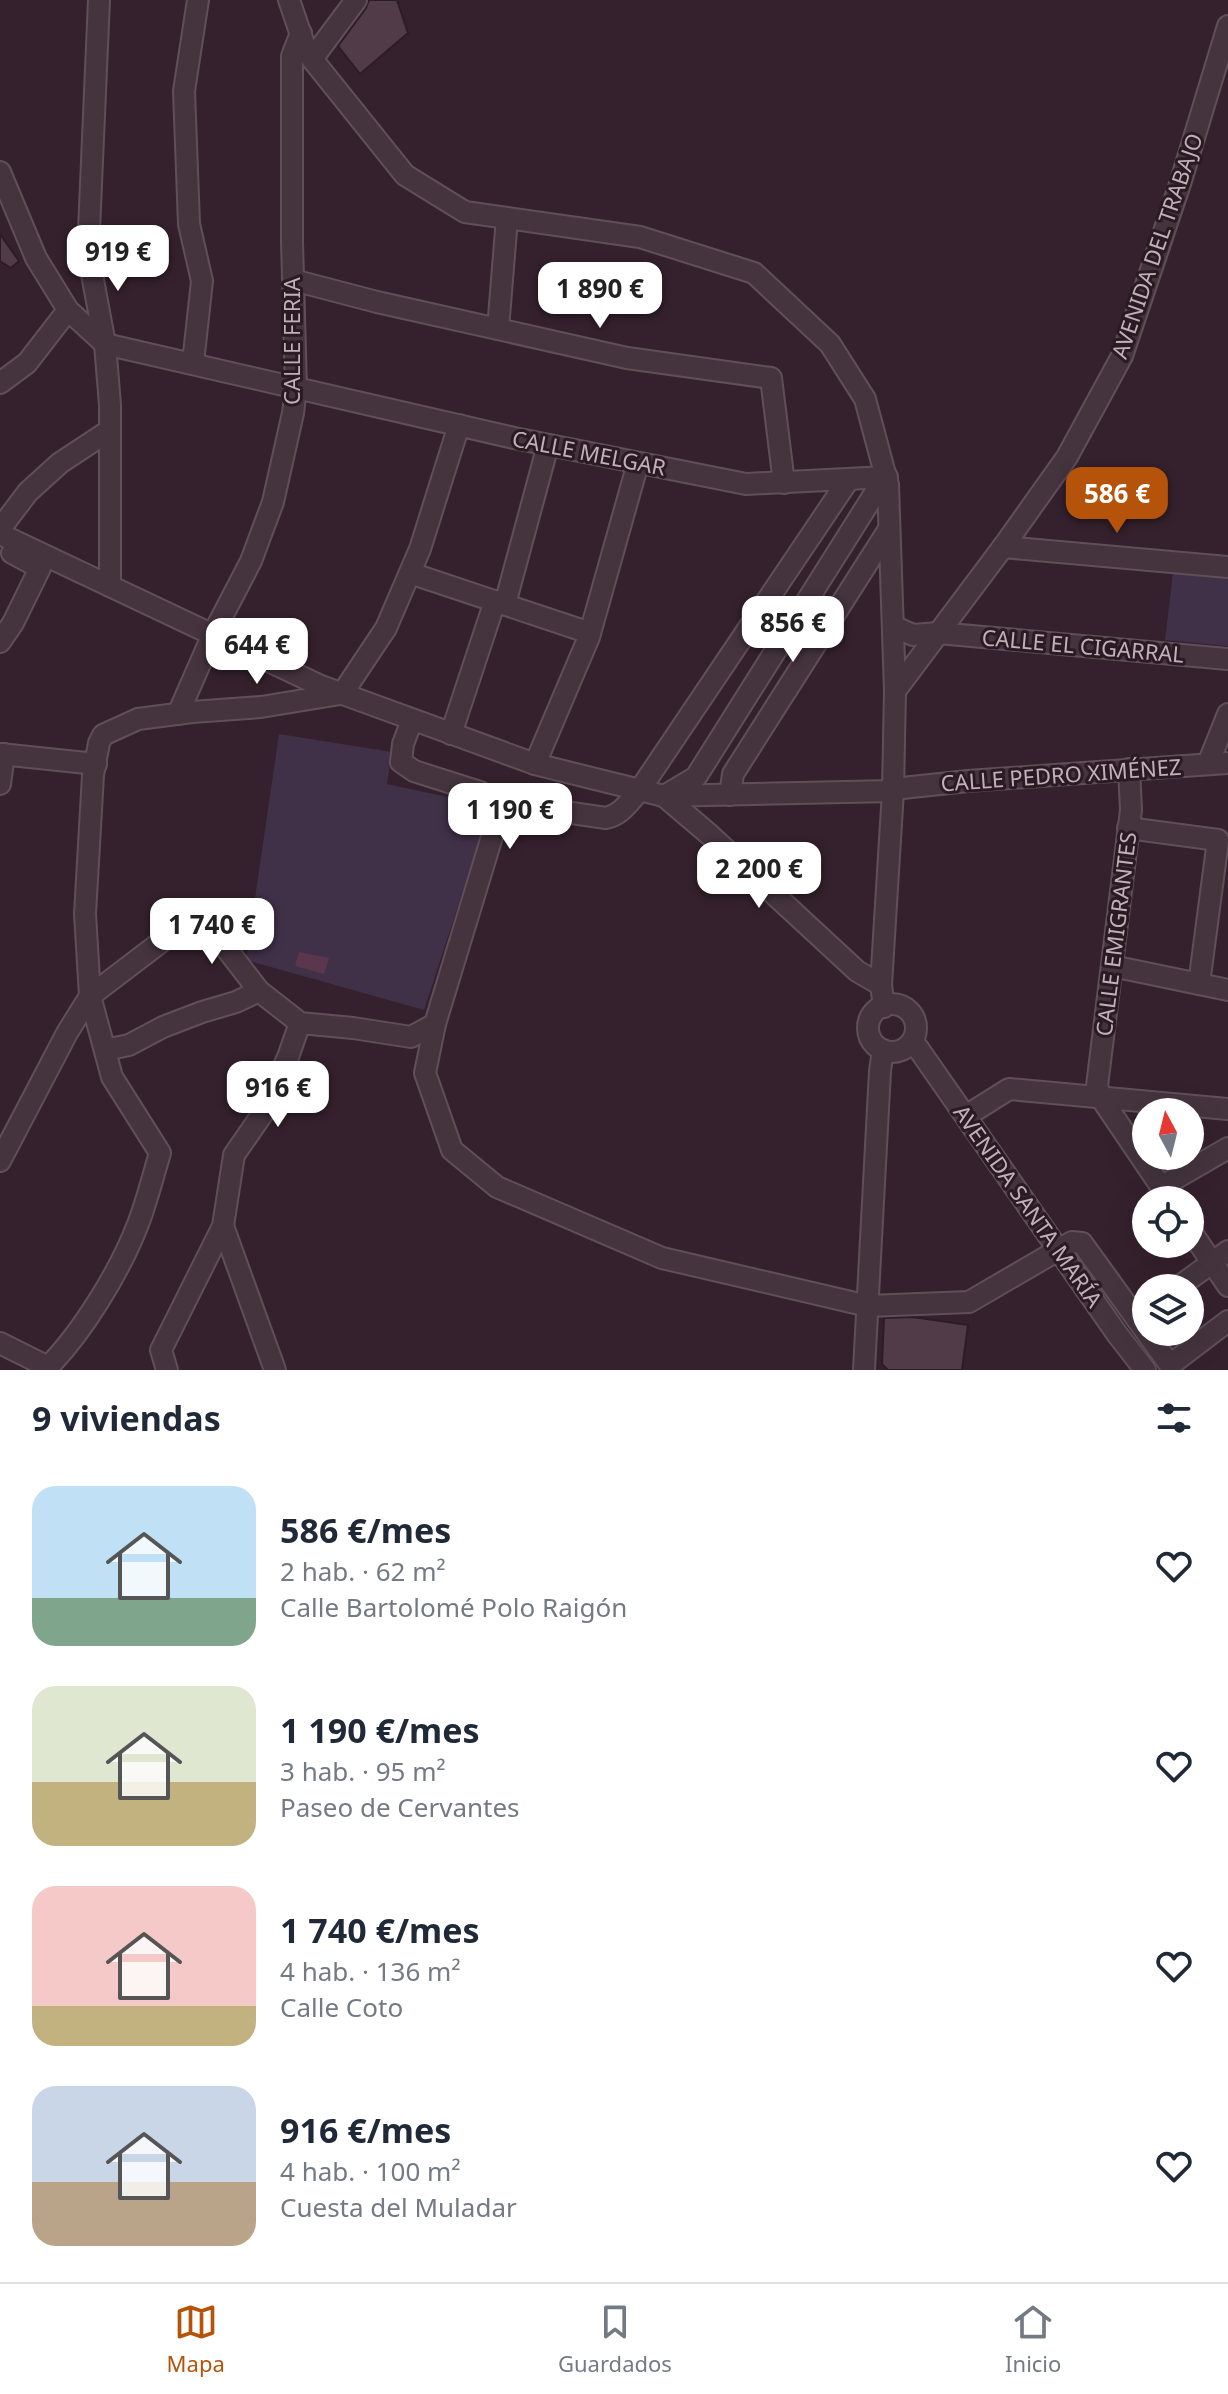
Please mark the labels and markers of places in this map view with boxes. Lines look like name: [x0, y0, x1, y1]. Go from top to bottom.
pin: 919 €: [62, 225, 174, 293]
pin: 1 890 €: [526, 262, 674, 330]
pin: 586 €: [1061, 467, 1173, 535]
pin: 856 €: [737, 596, 849, 664]
pin: 644 €: [201, 618, 313, 686]
pin: 1 190 €: [436, 783, 584, 851]
pin: 2 200 €: [685, 842, 833, 910]
pin: 1 740 €: [138, 898, 286, 966]
pin: 916 €: [222, 1061, 334, 1129]

